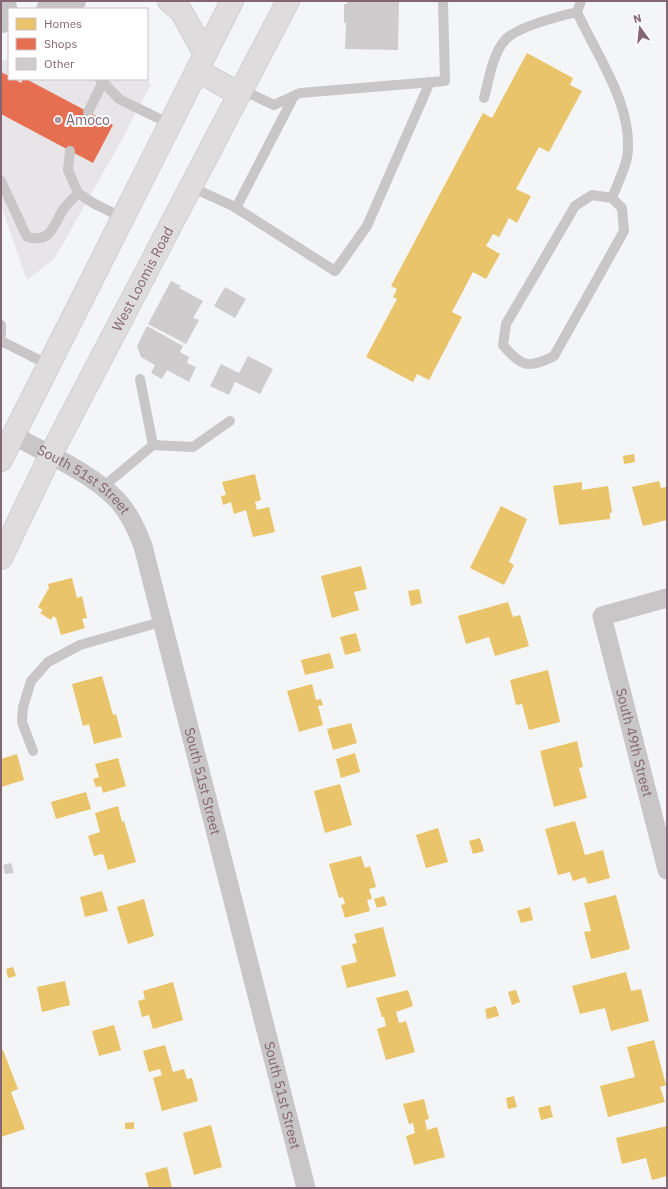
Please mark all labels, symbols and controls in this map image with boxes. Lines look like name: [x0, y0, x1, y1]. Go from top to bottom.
legend: [8, 8, 148, 80]
north arrow: [620, 8, 660, 48]
text: N: [632, 11, 643, 26]
text: Homes: [44, 16, 82, 31]
text: Shops: [44, 36, 77, 51]
text: Other: [44, 56, 75, 71]
place label: Amoco: [66, 111, 110, 129]
marker: Amoco: [53, 115, 63, 125]
street label: West Loomis Road: [108, 224, 177, 334]
street label: South 51st Street: [34, 441, 134, 518]
street label: South 49th Street: [612, 686, 657, 799]
street label: South 51st Street: [180, 725, 225, 837]
street label: South 51st Street: [260, 1040, 305, 1151]

